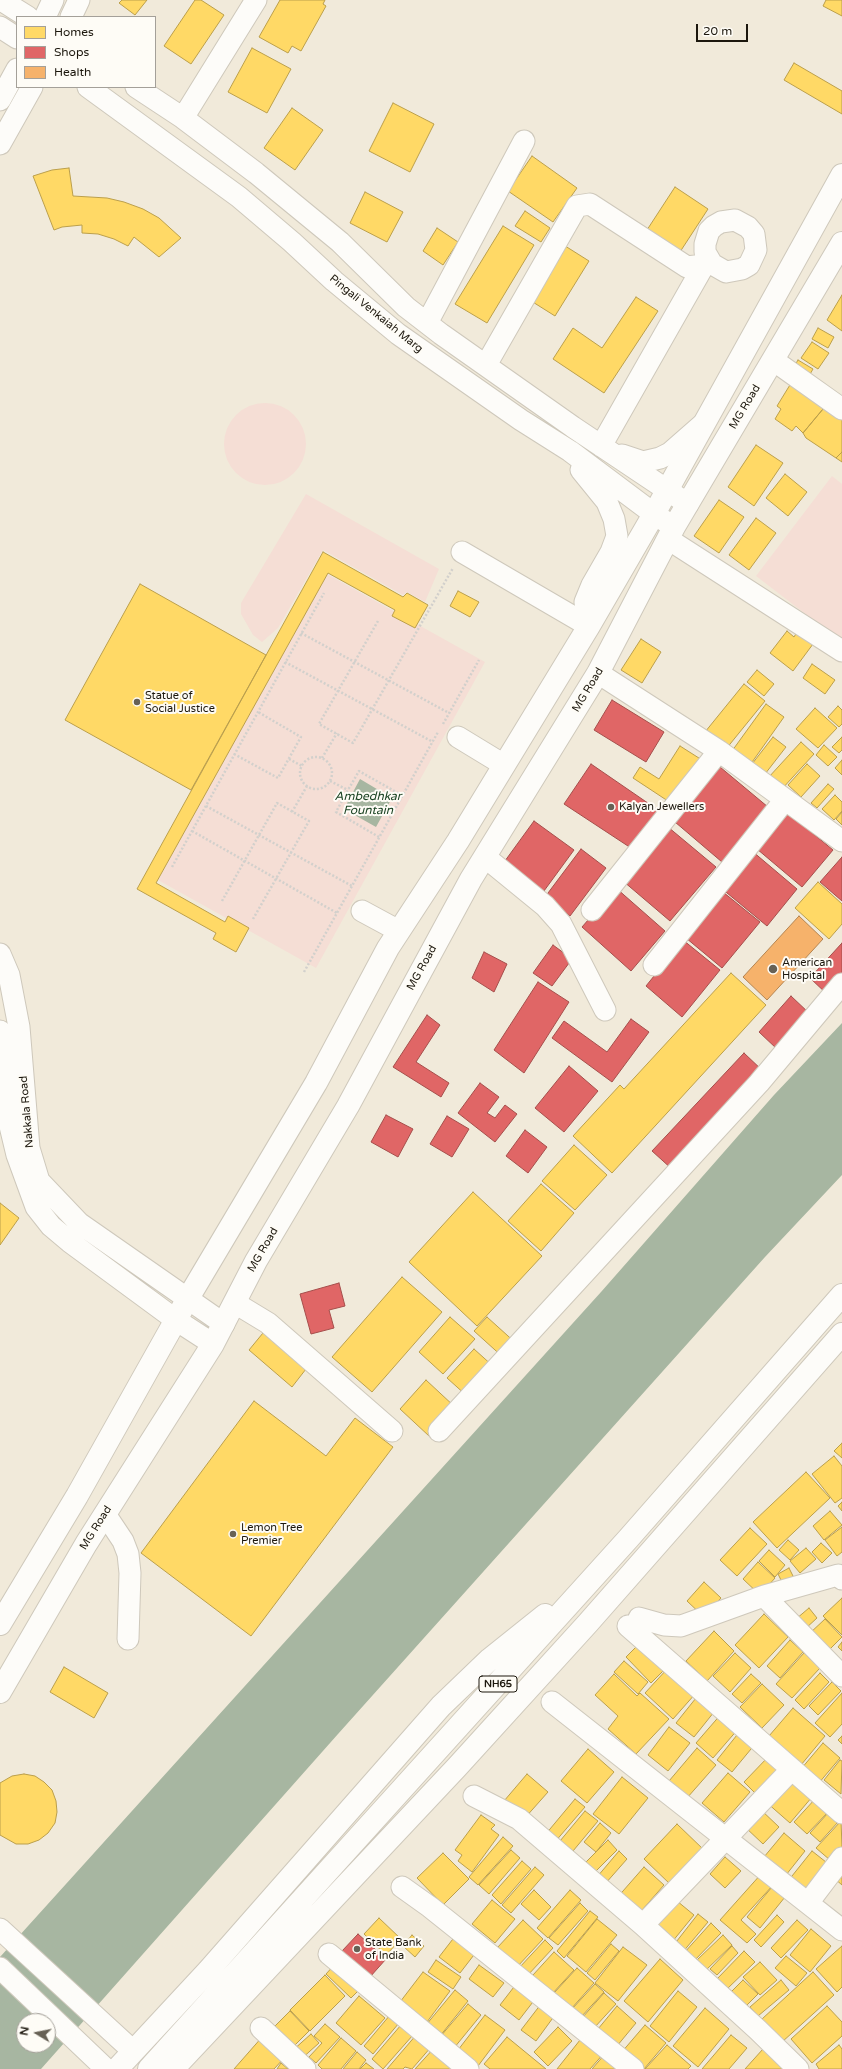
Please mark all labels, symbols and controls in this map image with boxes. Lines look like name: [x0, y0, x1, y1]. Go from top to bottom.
legend: [16, 16, 156, 88]
scale bar: [698, 16, 750, 42]
text: 20 m: [703, 24, 732, 38]
text: Homes: [54, 25, 94, 39]
text: Shops: [54, 45, 89, 59]
text: Health: [54, 65, 91, 79]
street label: Pingali Venkaiah Marg: [327, 272, 425, 356]
street label: MG Road: [727, 382, 763, 432]
street label: MG Road: [570, 665, 606, 715]
place label: Statue of Social Justice: [145, 689, 215, 715]
marker: Statue of Social Justice: [132, 697, 142, 707]
water label: Ambedhkar Fountain: [335, 790, 401, 818]
place label: Kalyan Jewellers: [619, 800, 704, 814]
marker: Kalyan Jewellers: [606, 802, 616, 812]
street label: MG Road: [404, 943, 440, 993]
place label: American Hospital: [782, 956, 832, 982]
marker: American Hospital: [767, 963, 779, 975]
street label: Nakkala Road: [17, 1075, 37, 1149]
street label: MG Road: [245, 1225, 281, 1275]
street label: MG Road: [77, 1504, 115, 1552]
place label: Lemon Tree Premier: [241, 1521, 302, 1547]
marker: Lemon Tree Premier: [228, 1529, 238, 1539]
road number: NH65: [479, 1676, 517, 1692]
place label: State Bank of India: [365, 1936, 421, 1962]
marker: State Bank of India: [352, 1944, 362, 1954]
north arrow: [16, 2013, 56, 2053]
text: N: [18, 2026, 32, 2036]

